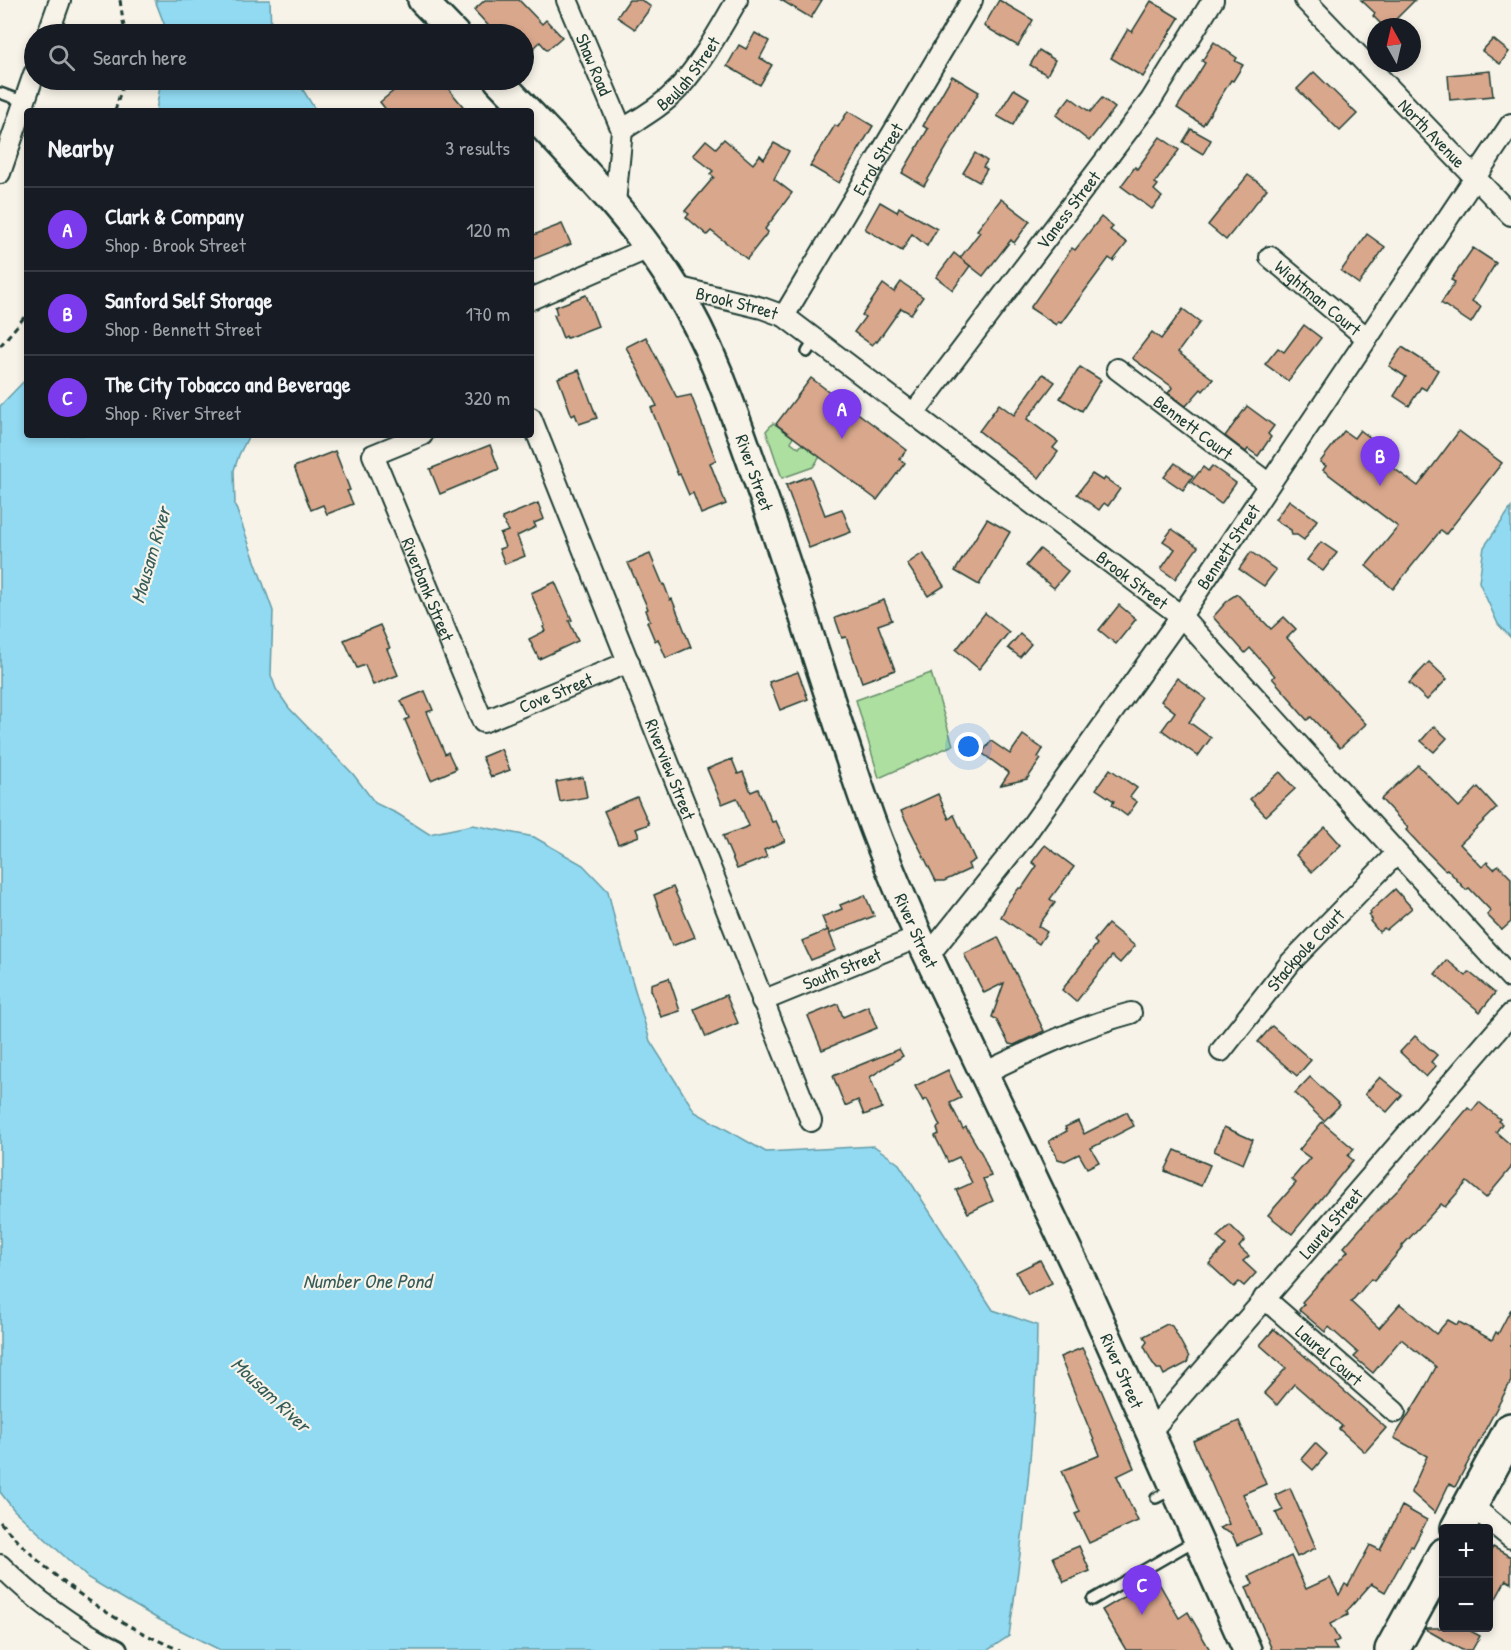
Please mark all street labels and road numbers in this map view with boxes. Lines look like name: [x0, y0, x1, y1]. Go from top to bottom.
street label: Shaw Road: [570, 30, 618, 99]
street label: Beulah Street: [651, 31, 726, 116]
street label: North Avenue: [1393, 93, 1472, 173]
street label: Errol Street: [846, 117, 909, 199]
street label: Vaness Street: [1030, 165, 1106, 254]
street label: Wightman Court: [1270, 254, 1368, 341]
street label: Brook Street: [693, 280, 783, 326]
street label: Bennett Court: [1149, 389, 1239, 466]
street label: River Street: [730, 431, 780, 515]
street label: Bennett Street: [1190, 498, 1266, 594]
street label: Riverbank Street: [396, 534, 461, 645]
street label: Brook Street: [1092, 544, 1174, 615]
street label: Cove Street: [515, 666, 597, 719]
street label: Riverview Street: [640, 715, 702, 824]
street label: River Street: [889, 889, 945, 973]
street label: Stackpole Court: [1260, 902, 1350, 996]
street label: South Street: [799, 941, 885, 996]
street label: Laurel Street: [1293, 1182, 1368, 1264]
street label: Laurel Court: [1291, 1319, 1369, 1392]
street label: River Street: [1095, 1329, 1150, 1413]

